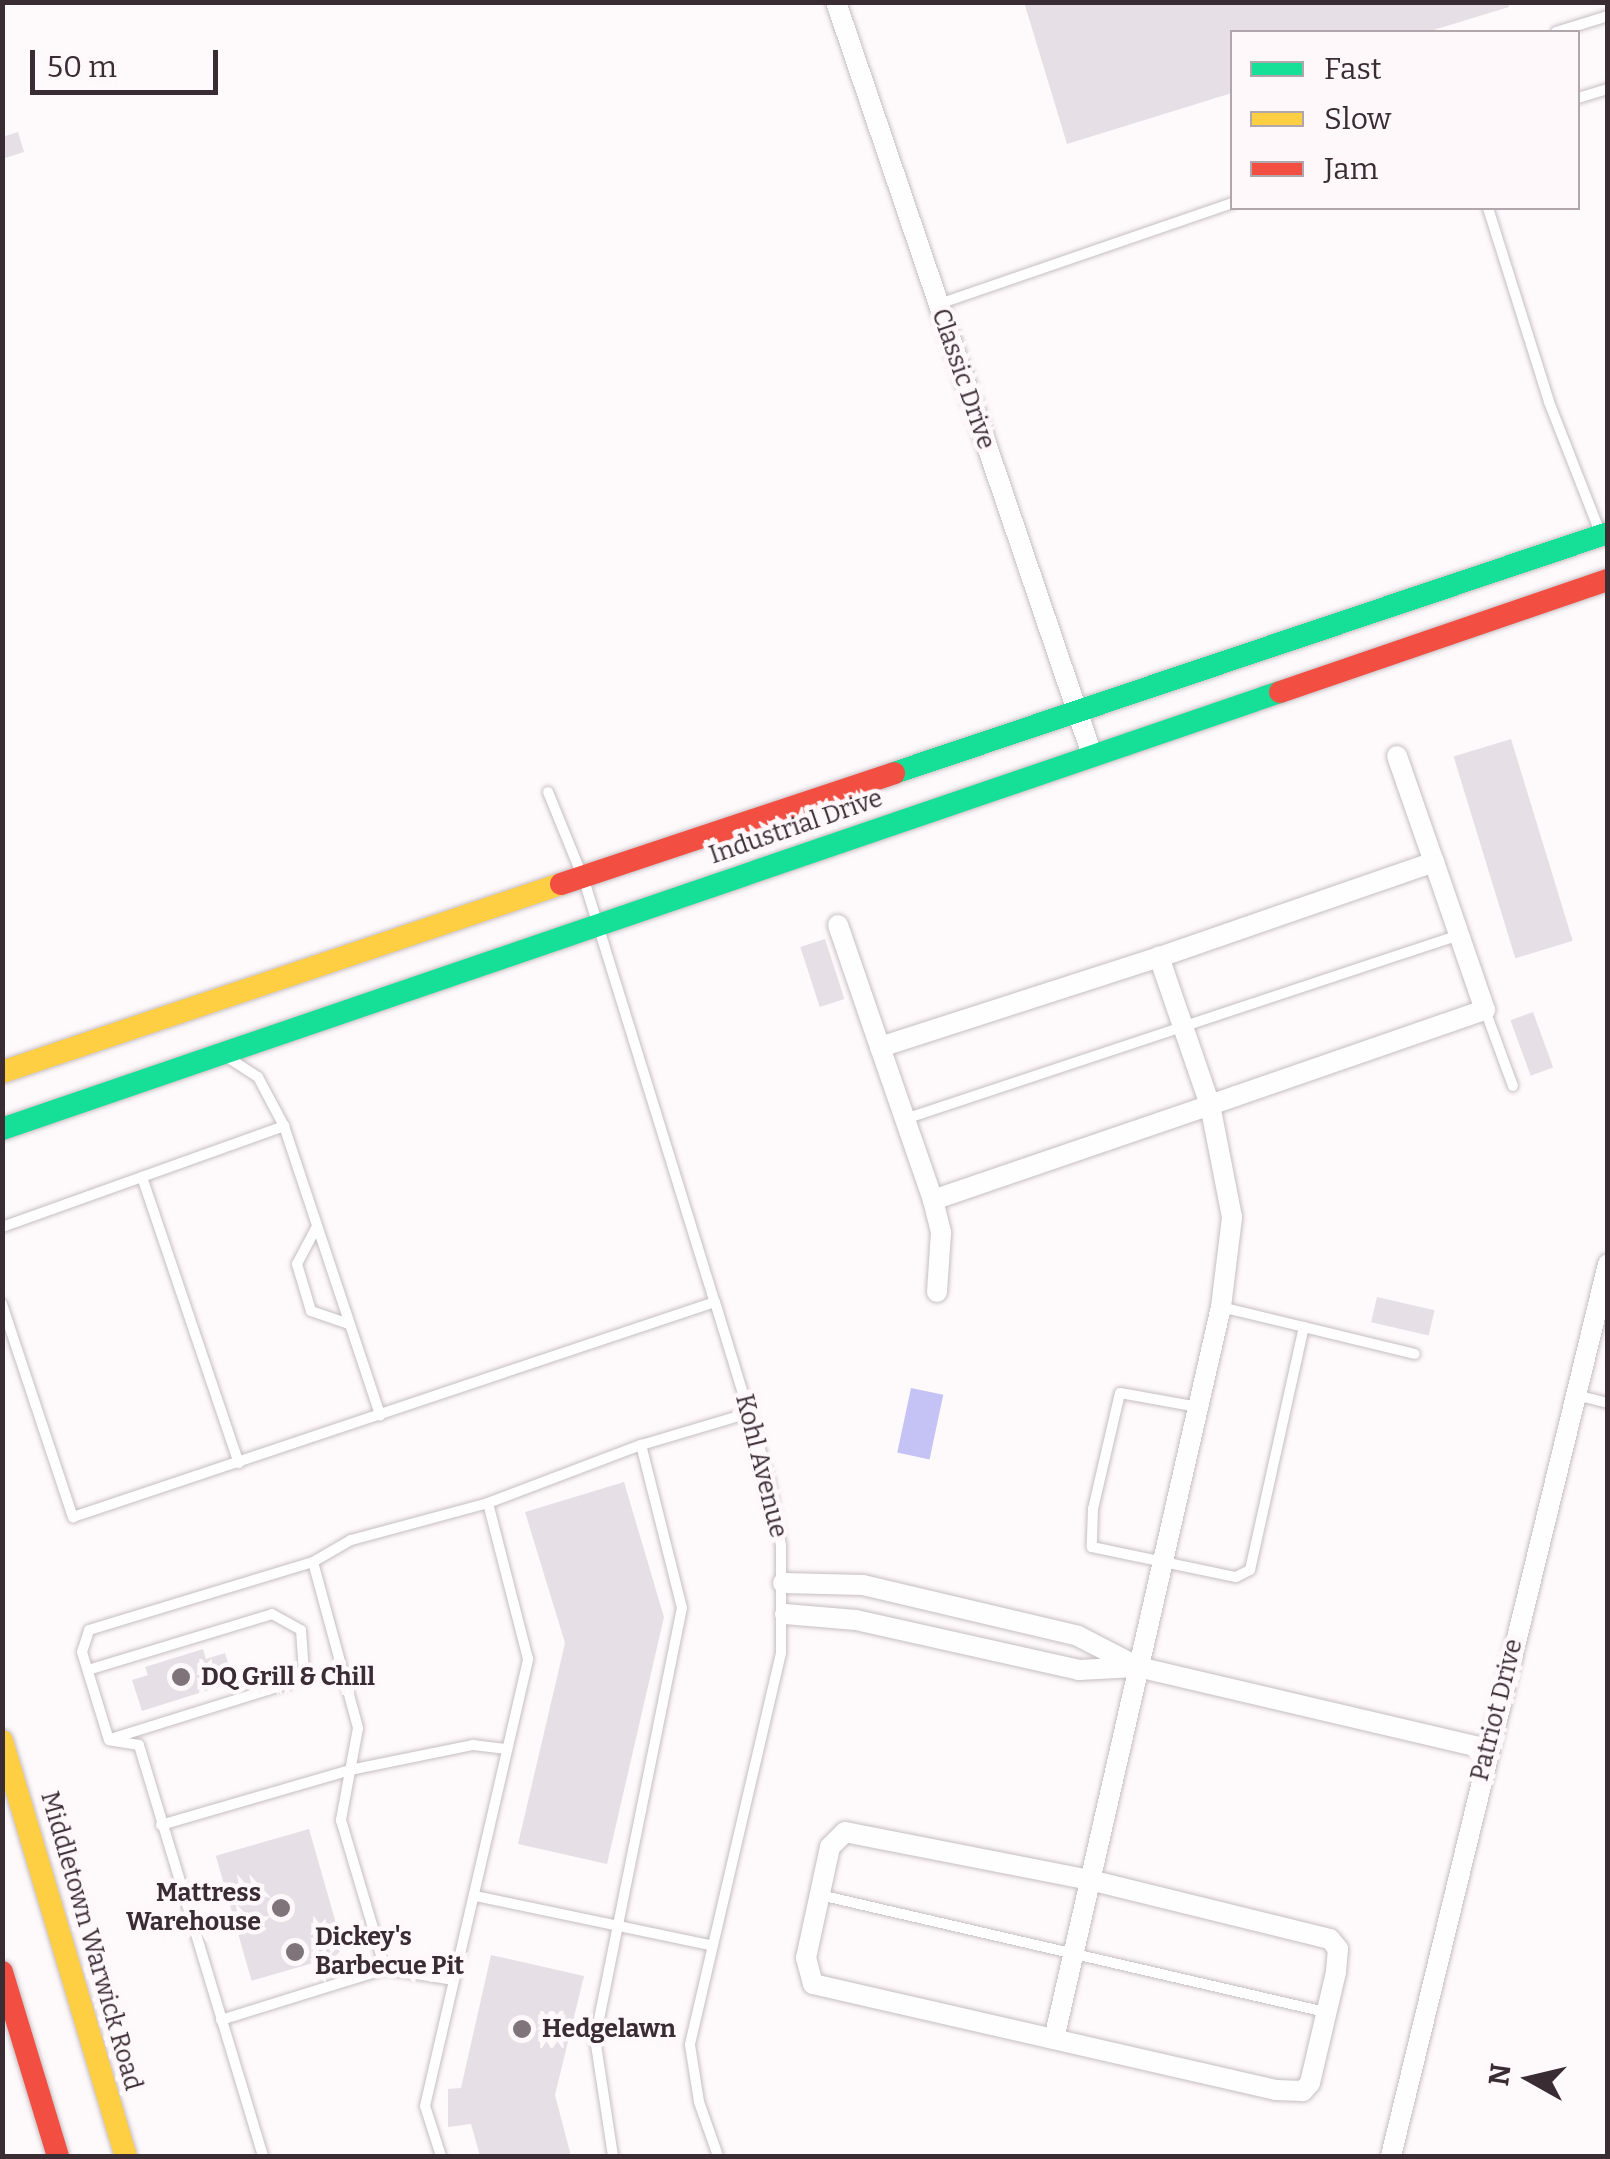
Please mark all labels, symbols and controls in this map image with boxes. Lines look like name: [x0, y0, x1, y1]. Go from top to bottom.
scale bar: [35, 30, 222, 92]
legend: [1230, 30, 1580, 210]
text: 50 m: [47, 49, 117, 85]
text: Fast: [1324, 51, 1382, 87]
text: Slow: [1324, 101, 1391, 137]
text: Jam: [1324, 151, 1378, 187]
street label: Classic Drive: [925, 305, 1001, 453]
street label: Industrial Drive: [705, 783, 887, 871]
street label: Kohl Avenue: [729, 1391, 793, 1541]
street label: Patriot Drive: [1465, 1636, 1529, 1784]
place label: DQ Grill & Chill: [201, 1662, 375, 1692]
marker: DQ Grill & Chill: [170, 1666, 192, 1688]
street label: Middletown Warwick Road: [34, 1788, 148, 2094]
place label: Mattress Warehouse: [126, 1879, 261, 1938]
marker: Mattress Warehouse: [270, 1897, 292, 1919]
place label: Dickey's Barbecue Pit: [315, 1923, 464, 1982]
marker: Dickey's Barbecue Pit: [284, 1941, 306, 1963]
place label: Hedgelawn: [542, 2014, 676, 2044]
marker: Hedgelawn: [511, 2018, 533, 2040]
north arrow: [1480, 2029, 1580, 2129]
text: N: [1482, 2062, 1518, 2088]

